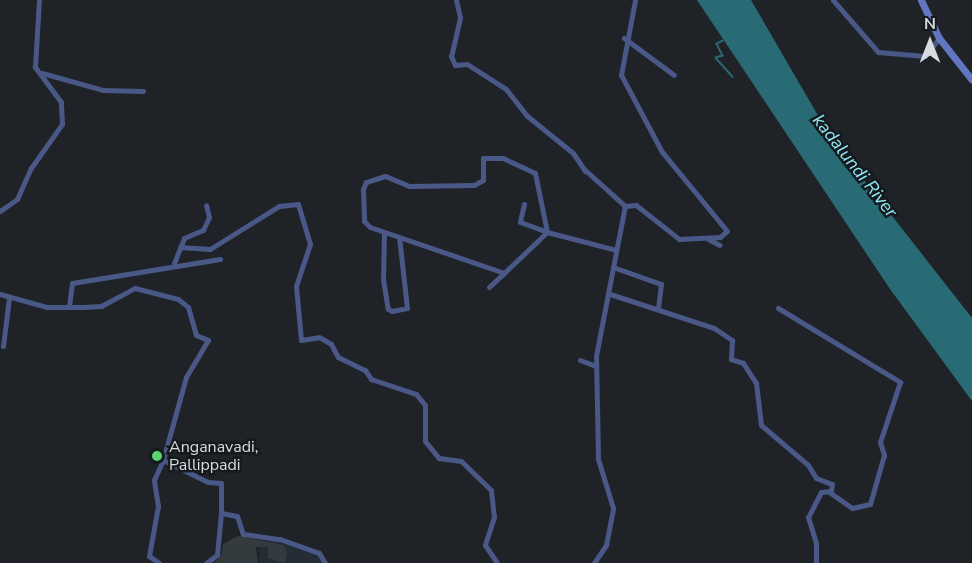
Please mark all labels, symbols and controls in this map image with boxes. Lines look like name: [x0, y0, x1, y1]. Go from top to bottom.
north arrow: [900, 12, 960, 72]
text: N: [924, 13, 936, 35]
water label: kadalundi River: [808, 110, 902, 222]
place label: Anganavadi, Pallippadi: [169, 437, 258, 475]
marker: Anganavadi, Pallippadi: [150, 449, 164, 463]

